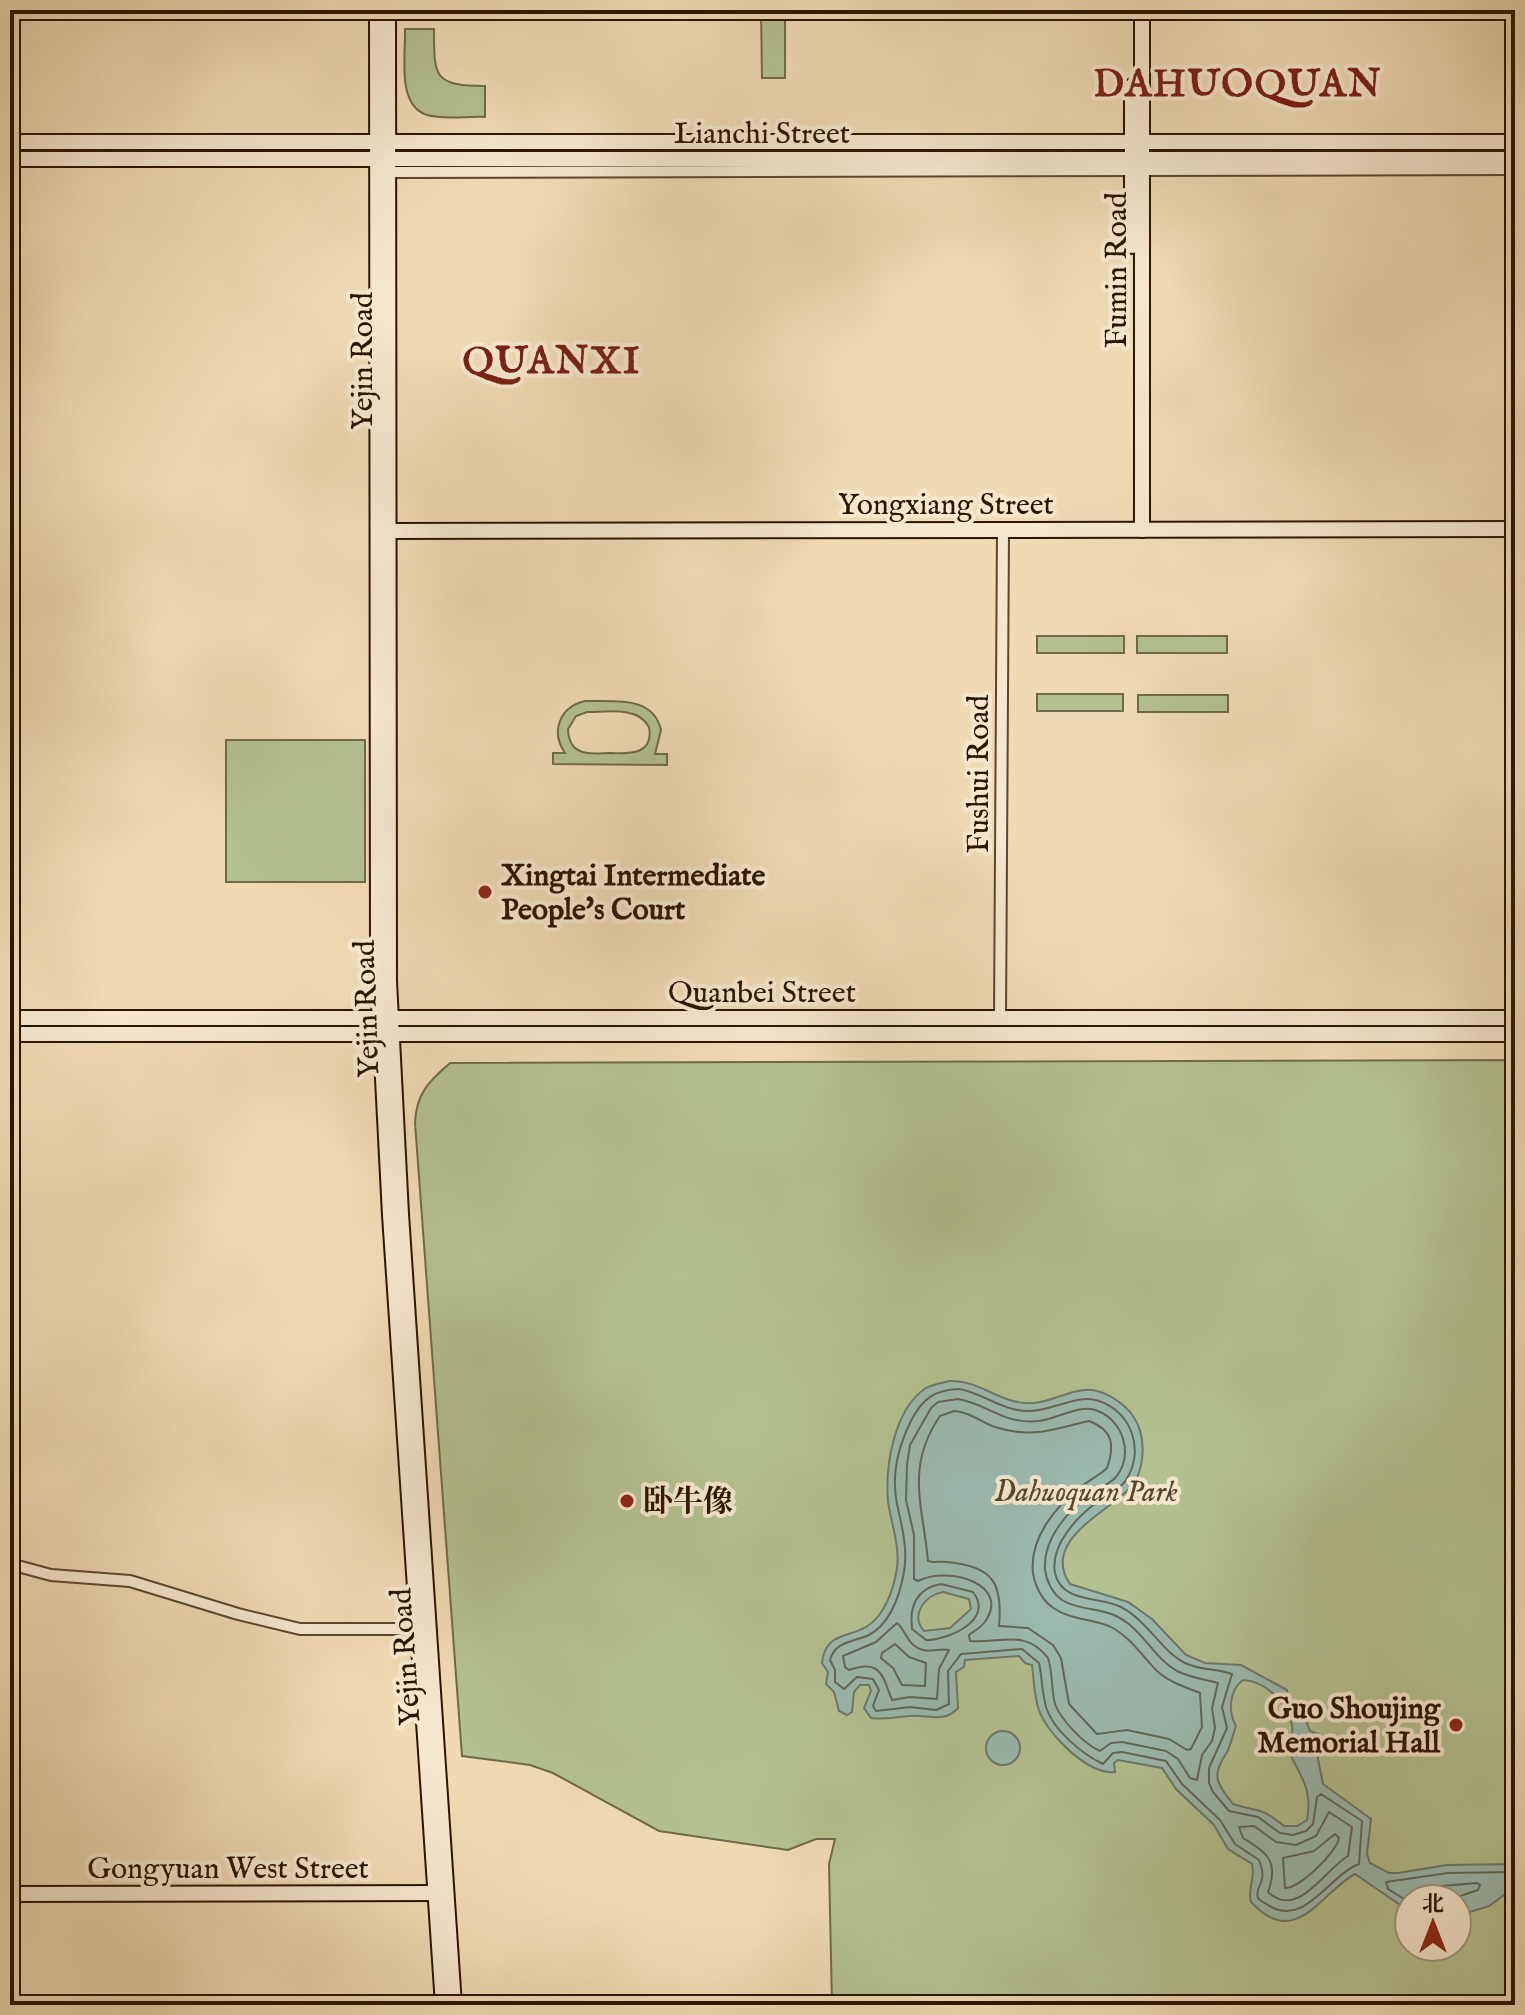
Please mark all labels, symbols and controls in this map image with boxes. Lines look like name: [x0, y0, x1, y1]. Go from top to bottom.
district label: DAHUOQUAN: [1093, 62, 1383, 110]
street label: Lianchi Street: [674, 116, 850, 154]
street label: Fumin Road: [1099, 191, 1137, 348]
street label: Yejin Road: [345, 291, 383, 430]
district label: QUANXI: [463, 339, 641, 387]
street label: Yongxiang Street: [838, 487, 1054, 525]
street label: Fushui Road: [961, 694, 999, 853]
place label: Xingtai Intermediate People's Court: [501, 858, 765, 930]
marker: Xingtai Intermediate People's Court: [476, 883, 494, 901]
street label: Yejin Road: [347, 938, 389, 1079]
street label: Quanbei Street: [668, 975, 856, 1013]
park label: Dahuoquan Park: [994, 1474, 1178, 1512]
place label: 卧牛像: [643, 1484, 733, 1522]
marker: 卧牛像: [618, 1492, 636, 1510]
street label: Yejin Road: [383, 1586, 431, 1727]
place label: Guo Shoujing Memorial Hall: [1257, 1691, 1442, 1763]
marker: Guo Shoujing Memorial Hall: [1447, 1716, 1465, 1734]
street label: Gongyuan West Street: [87, 1851, 369, 1889]
north arrow: [1393, 1883, 1473, 1963]
text: 北: [1422, 1891, 1444, 1919]

